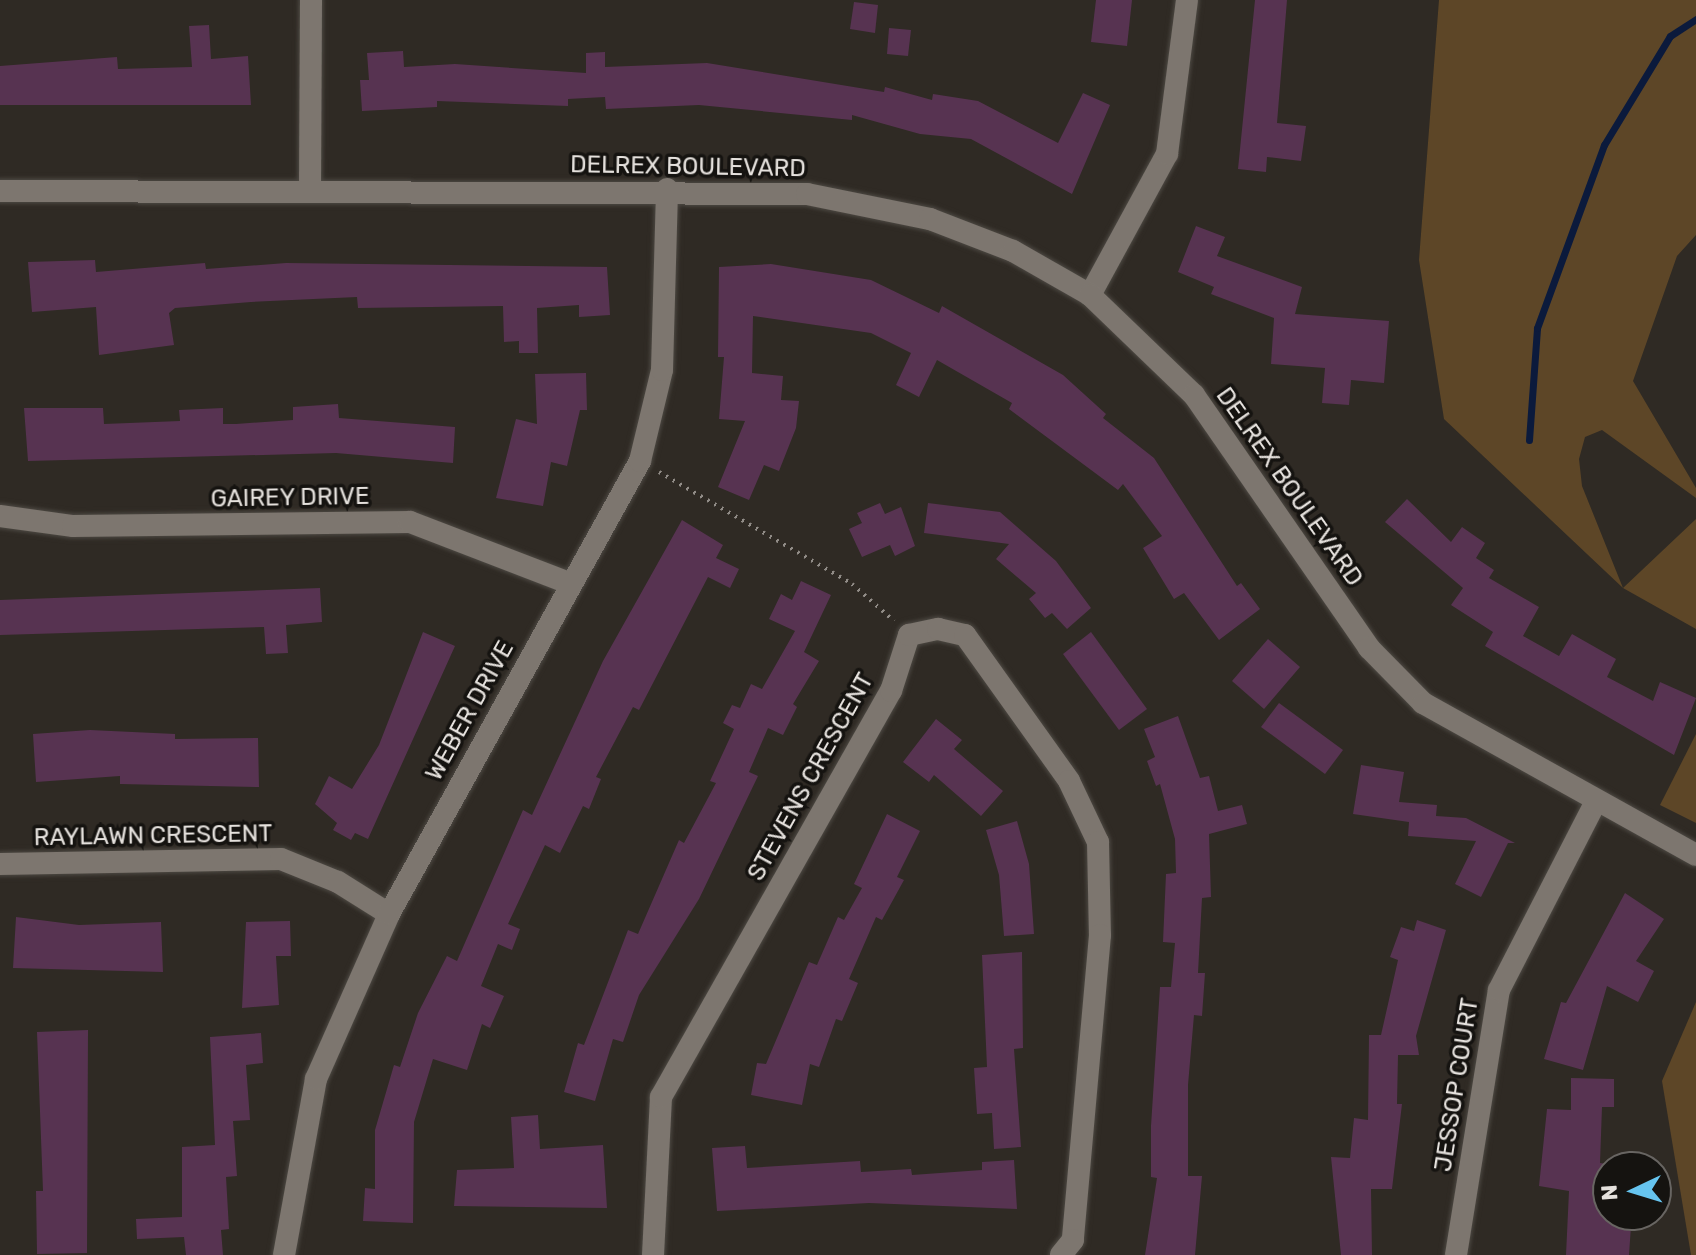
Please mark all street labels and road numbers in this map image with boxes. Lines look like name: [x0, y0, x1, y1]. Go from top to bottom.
street label: DELREX BOULEVARD: [570, 151, 806, 183]
street label: DELREX BOULEVARD: [1210, 382, 1368, 592]
street label: GAIREY DRIVE: [210, 482, 370, 514]
street label: WEBER DRIVE: [420, 636, 520, 786]
street label: STEVENS CRESCENT: [742, 668, 880, 886]
street label: RAYLAWN CRESCENT: [33, 820, 273, 852]
street label: JESSOP COURT: [1429, 996, 1485, 1174]

